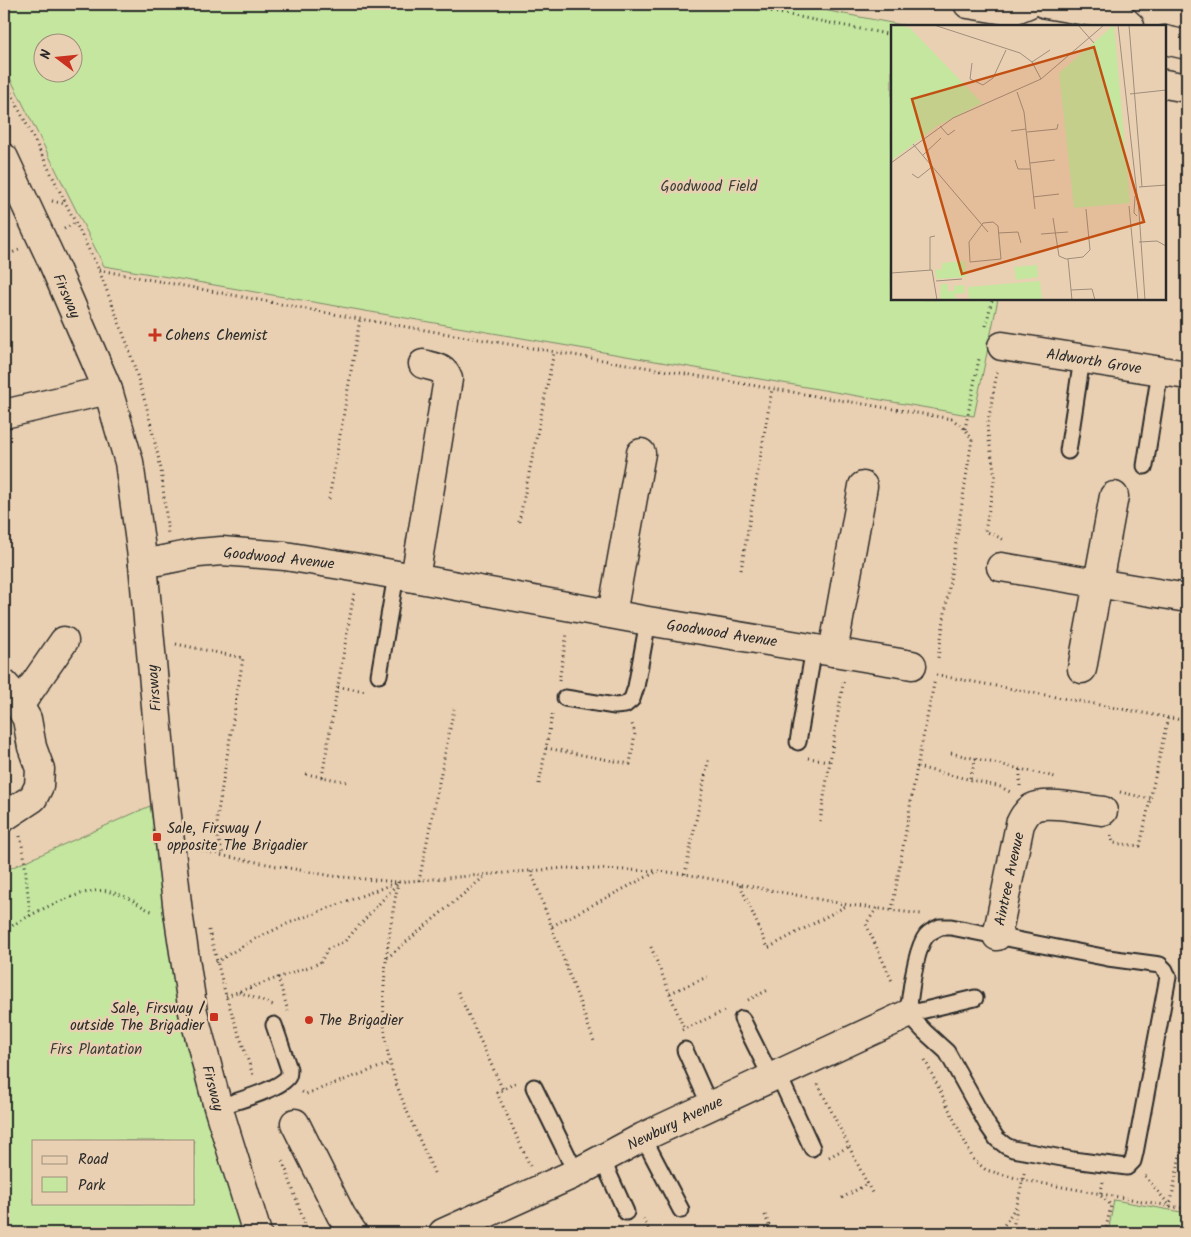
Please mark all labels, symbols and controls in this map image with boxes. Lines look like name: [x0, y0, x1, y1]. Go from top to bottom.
inset map: [891, 25, 1166, 300]
north arrow: [32, 32, 82, 82]
text: N: [35, 47, 58, 62]
park label: Goodwood Field: [661, 175, 758, 199]
street label: Firsway: [46, 270, 87, 324]
place label: Cohens Chemist: [165, 324, 268, 348]
marker: Cohens Chemist: [149, 329, 161, 341]
street label: Aldworth Grove: [1045, 343, 1143, 381]
street label: Goodwood Avenue: [222, 541, 336, 577]
street label: Goodwood Avenue: [665, 613, 779, 655]
street label: Firsway: [141, 663, 169, 712]
place label: Sale, Firsway / opposite The Brigadier: [167, 817, 308, 858]
street label: Aintree Avenue: [988, 830, 1032, 928]
marker: Sale, Firsway / opposite The Brigadier: [151, 831, 163, 843]
place label: Sale, Firsway / outside The Brigadier: [70, 997, 206, 1038]
place label: The Brigadier: [319, 1009, 404, 1033]
marker: Sale, Firsway / outside The Brigadier: [208, 1011, 220, 1023]
marker: The Brigadier: [303, 1014, 315, 1026]
park label: Firs Plantation: [50, 1038, 142, 1062]
street label: Firsway: [194, 1062, 230, 1115]
street label: Newbury Avenue: [623, 1090, 728, 1158]
legend: [32, 1140, 195, 1204]
text: Road: [78, 1148, 109, 1172]
text: Park: [78, 1174, 106, 1198]

